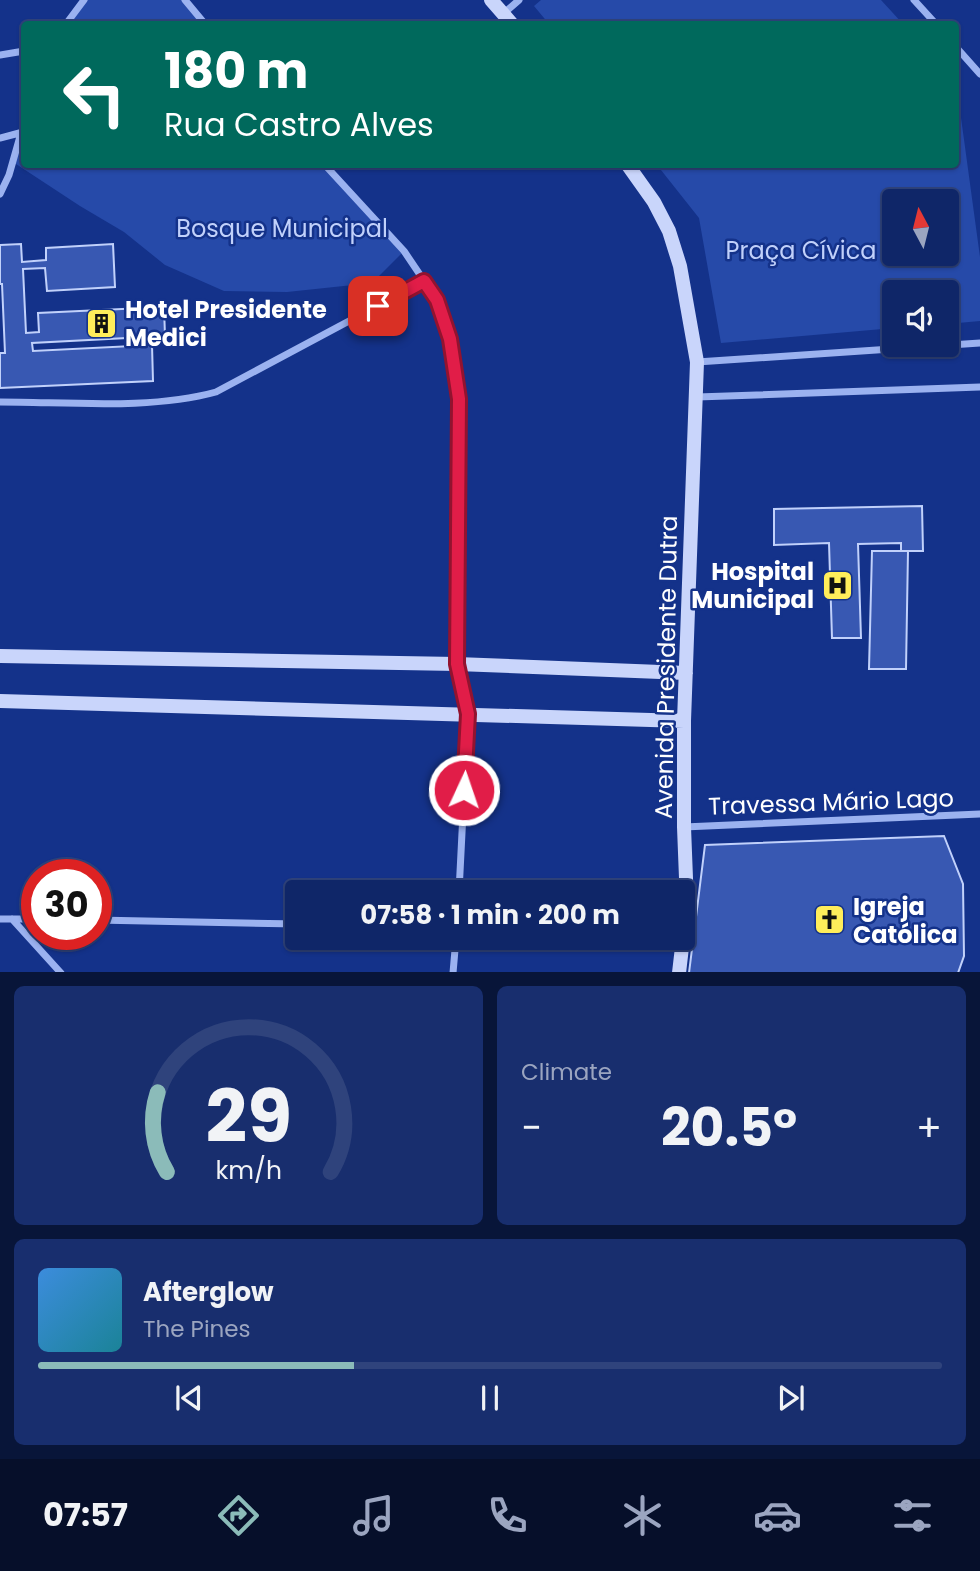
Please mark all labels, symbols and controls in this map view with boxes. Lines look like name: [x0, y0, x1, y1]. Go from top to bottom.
text: 180 m: [164, 37, 308, 105]
icon: left: [49, 49, 140, 140]
text: Rua Castro Alves: [164, 102, 434, 147]
north arrow: [882, 189, 959, 266]
map controls: [882, 189, 959, 357]
park label: Bosque Municipal: [176, 212, 388, 245]
park label: Praça Cívica: [726, 234, 876, 267]
pin: [348, 276, 408, 336]
button: sound: [882, 280, 959, 357]
icon: arrive: [359, 287, 397, 325]
place label: Hotel Presidente Medici: [125, 293, 327, 354]
building icon: Hotel Presidente Medici: [85, 306, 119, 340]
street label: Avenida Presidente Dutra: [647, 515, 685, 819]
place label: Hospital Municipal: [691, 555, 814, 616]
hospital icon: Hospital Municipal: [820, 568, 854, 602]
position arrow: [427, 753, 501, 827]
street label: Travessa Mário Lago: [708, 781, 954, 823]
speed limit sign: 30: [21, 859, 112, 950]
place label: Igreja Católica: [853, 890, 958, 951]
text: 07:58 · 1 min · 200 m: [360, 897, 620, 933]
church icon: Igreja Católica: [813, 903, 847, 937]
text: Climate: [521, 1056, 612, 1088]
text: 29: [205, 1066, 292, 1167]
text: 20.5°: [661, 1091, 797, 1164]
text: −: [521, 1101, 542, 1154]
text: +: [916, 1101, 942, 1154]
text: km/h: [215, 1152, 282, 1187]
text: Afterglow: [143, 1274, 274, 1310]
text: The Pines: [143, 1313, 251, 1345]
icon: previous: [170, 1379, 208, 1417]
icon: pause: [471, 1379, 509, 1417]
icon: next: [772, 1379, 810, 1417]
icon: directions: [214, 1491, 263, 1540]
icon: music: [349, 1491, 398, 1540]
icon: phone: [483, 1491, 532, 1540]
icon: climate: [618, 1491, 667, 1540]
icon: car: [753, 1491, 802, 1540]
icon: filters: [888, 1491, 937, 1540]
text: 07:57: [43, 1492, 128, 1537]

